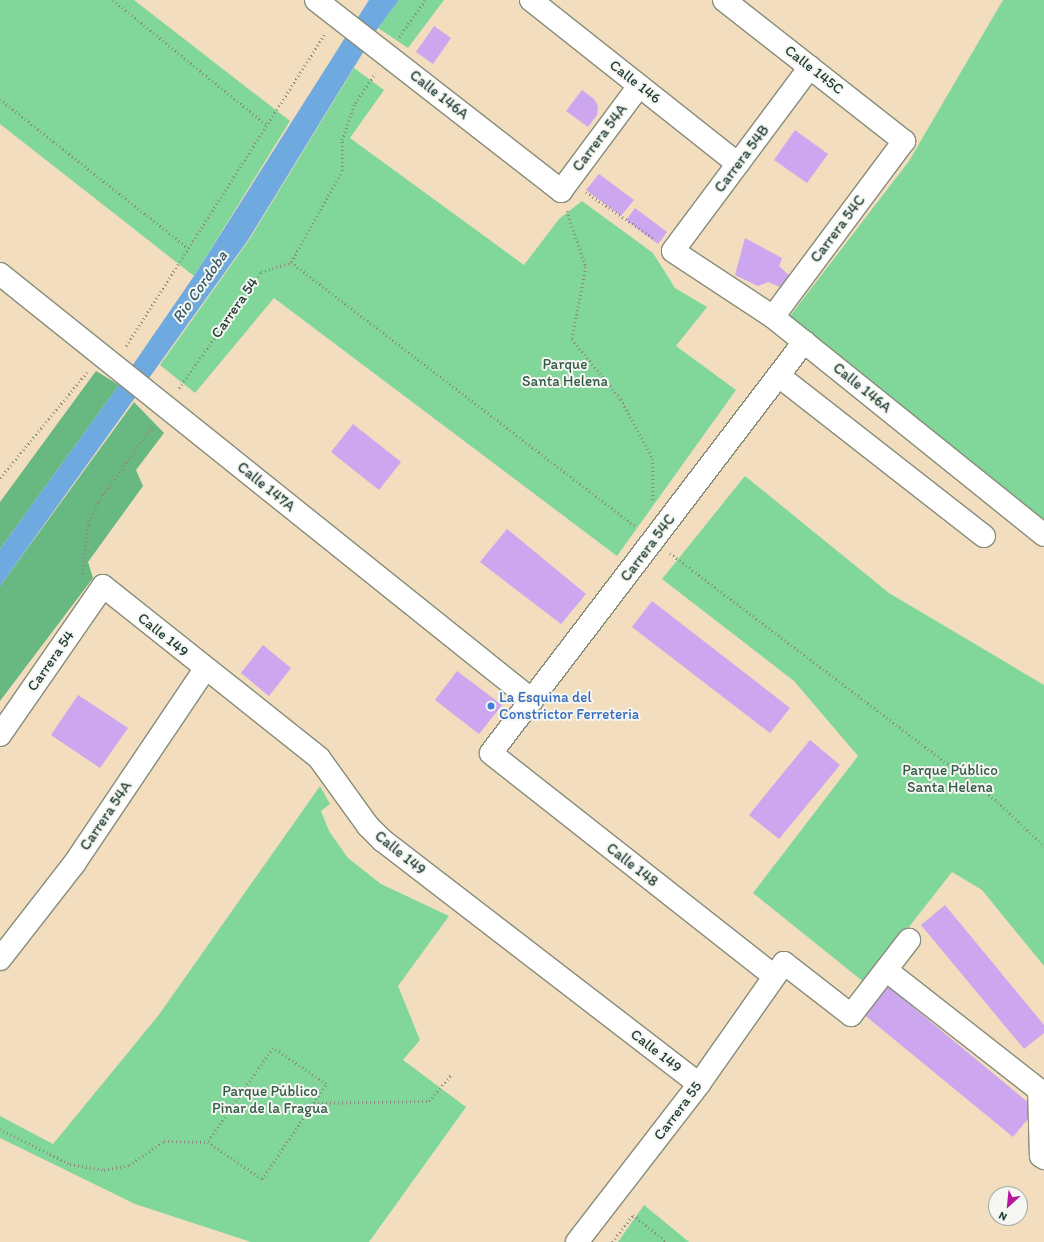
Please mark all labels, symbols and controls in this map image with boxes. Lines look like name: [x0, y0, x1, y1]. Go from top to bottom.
street label: Calle 145C: [781, 41, 847, 99]
street label: Calle 146: [606, 56, 664, 108]
street label: Calle 146A: [406, 66, 472, 124]
street label: Carrera 54A: [569, 101, 631, 175]
street label: Carrera 54B: [711, 122, 773, 196]
street label: Carrera 54C: [807, 192, 869, 266]
water label: Rio Cordoba: [168, 247, 232, 327]
street label: Carrera 54: [207, 274, 263, 342]
park label: Parque Santa Helena: [522, 355, 608, 390]
street label: Calle 146A: [829, 359, 895, 417]
street label: Calle 147A: [233, 458, 299, 516]
street label: Carrera 54C: [617, 511, 679, 585]
street label: Calle 149: [134, 609, 192, 661]
street label: Carrera 54: [23, 627, 79, 695]
place label: La Esquina del Constrictor Ferreteria: [499, 688, 639, 723]
marker: La Esquina del Constrictor Ferreteria: [486, 701, 496, 711]
park label: Parque Público Santa Helena: [902, 761, 998, 796]
street label: Carrera 54A: [76, 778, 136, 854]
street label: Calle 149: [371, 827, 429, 879]
street label: Calle 148: [603, 839, 661, 891]
street label: Calle 149: [627, 1025, 685, 1077]
street label: Carrera 55: [650, 1078, 706, 1144]
park label: Parque Público Pinar de la Fragua: [212, 1082, 328, 1117]
north arrow: [988, 1186, 1028, 1226]
text: N: [997, 1209, 1009, 1224]

